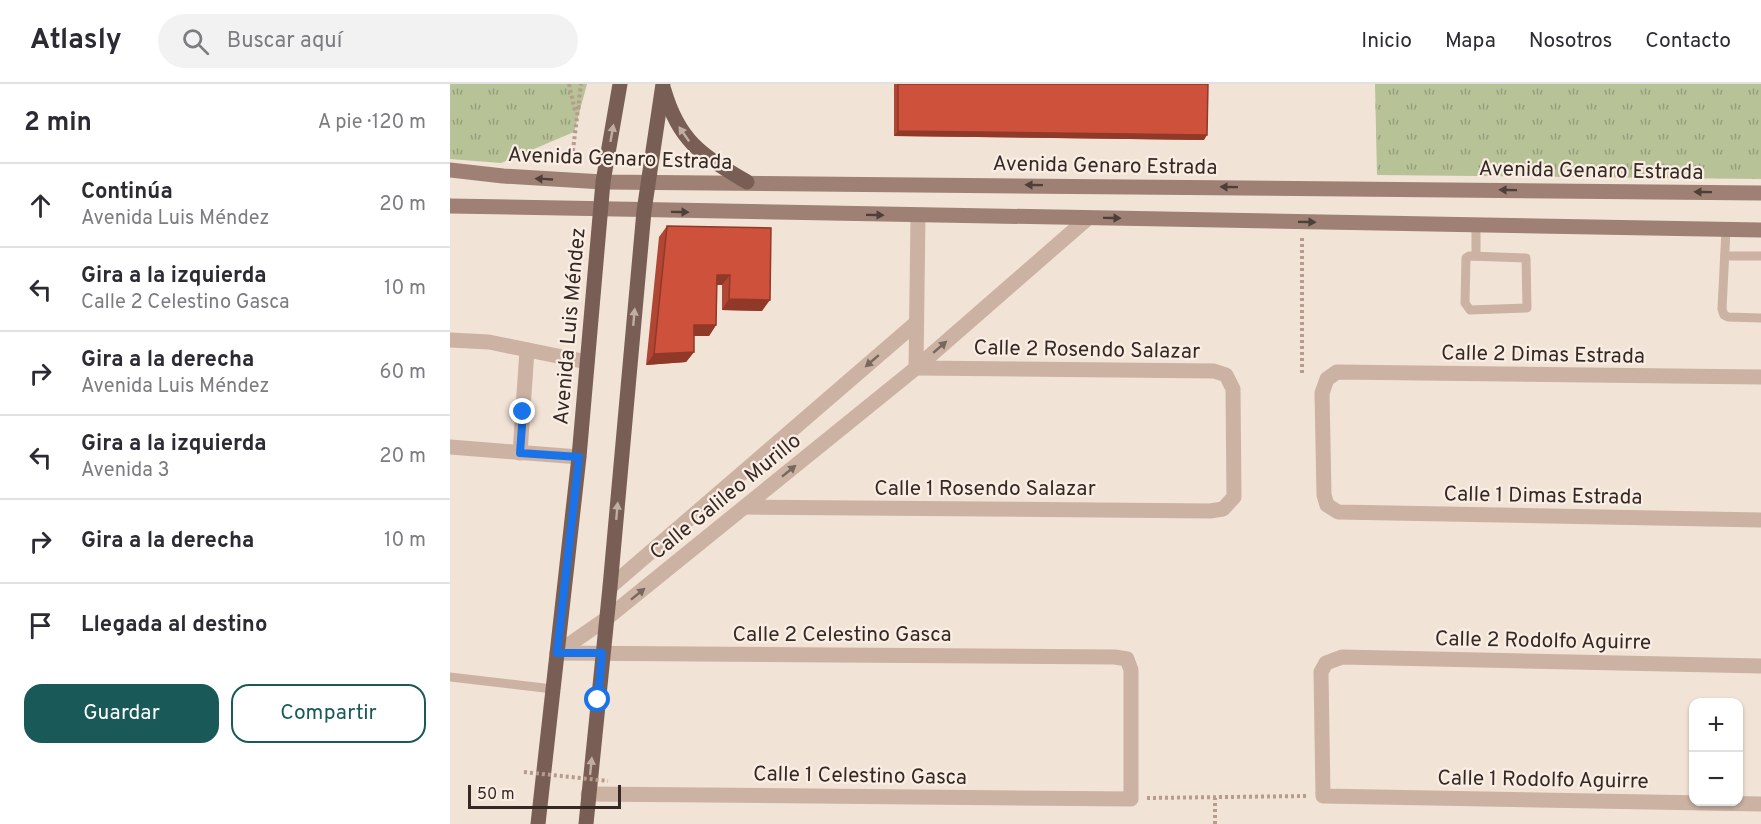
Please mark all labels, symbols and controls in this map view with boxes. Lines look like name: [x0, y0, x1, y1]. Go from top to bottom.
search box: [158, 14, 578, 68]
text: Atlasly: [30, 23, 122, 59]
icon: search: [179, 25, 212, 58]
text: Buscar aquí: [227, 28, 342, 55]
text: Inicio: [1361, 28, 1412, 55]
text: Mapa: [1445, 28, 1496, 55]
text: Nosotros: [1529, 28, 1612, 55]
text: Contacto: [1645, 28, 1731, 55]
text: 2 min: [24, 107, 92, 140]
text: A pie · 120 m: [318, 110, 426, 136]
one-way arrow: [607, 123, 616, 142]
one-way arrow: [678, 127, 690, 143]
street label: Avenida Genaro Estrada: [507, 142, 733, 177]
street label: Avenida Genaro Estrada: [992, 151, 1218, 182]
street label: Avenida Genaro Estrada: [1478, 156, 1704, 187]
one-way arrow: [535, 174, 554, 183]
text: Continúa: [81, 179, 173, 206]
one-way arrow: [1024, 180, 1043, 190]
one-way arrow: [1219, 183, 1238, 192]
one-way arrow: [1498, 185, 1517, 195]
one-way arrow: [1693, 187, 1712, 197]
icon: ahead: [24, 189, 57, 222]
text: 20 m: [379, 192, 426, 218]
text: Avenida Luis Méndez: [81, 206, 269, 232]
one-way arrow: [670, 207, 689, 217]
one-way arrow: [865, 210, 884, 220]
one-way arrow: [1102, 213, 1121, 223]
one-way arrow: [1297, 217, 1316, 227]
street label: Avenida Luis Méndez: [548, 226, 593, 426]
text: Gira a la izquierda: [81, 263, 267, 290]
icon: left: [24, 273, 57, 306]
text: 10 m: [384, 276, 426, 302]
text: Calle 2 Celestino Gasca: [81, 290, 290, 316]
one-way arrow: [629, 308, 639, 327]
street label: Calle 2 Rosendo Salazar: [973, 335, 1201, 366]
street label: Calle 2 Dimas Estrada: [1441, 340, 1645, 371]
one-way arrow: [932, 341, 947, 354]
text: Gira a la derecha: [81, 347, 254, 374]
one-way arrow: [864, 355, 880, 368]
icon: right: [24, 357, 57, 390]
text: 60 m: [380, 360, 426, 386]
text: Avenida Luis Méndez: [81, 374, 269, 400]
route end: [509, 398, 535, 424]
street label: Calle Galileo Murillo: [645, 428, 807, 567]
text: Gira a la izquierda: [81, 431, 267, 458]
icon: left: [24, 441, 57, 474]
text: 20 m: [379, 444, 426, 470]
text: Avenida 3: [81, 458, 170, 484]
one-way arrow: [782, 466, 797, 478]
street label: Calle 1 Rosendo Salazar: [874, 476, 1096, 503]
street label: Calle 1 Dimas Estrada: [1443, 481, 1643, 512]
one-way arrow: [612, 502, 622, 521]
icon: right: [24, 525, 57, 558]
text: Gira a la derecha: [81, 528, 254, 555]
text: 10 m: [384, 528, 426, 554]
one-way arrow: [630, 587, 646, 600]
icon: arrive: [24, 609, 57, 642]
text: Llegada al destino: [81, 612, 267, 639]
street label: Calle 2 Celestino Gasca: [733, 622, 952, 649]
street label: Calle 2 Rodolfo Aguirre: [1435, 626, 1651, 657]
button: Guardar: [24, 684, 219, 743]
button: Compartir: [231, 684, 426, 743]
route start: [584, 686, 610, 712]
map controls: [1689, 698, 1743, 806]
button: +: [1689, 698, 1743, 752]
button: −: [1689, 752, 1743, 806]
one-way arrow: [586, 756, 596, 775]
street label: Calle 1 Celestino Gasca: [753, 761, 967, 792]
street label: Calle 1 Rodolfo Aguirre: [1437, 765, 1649, 796]
scale bar: [468, 782, 621, 810]
text: 50 m: [477, 785, 515, 805]

